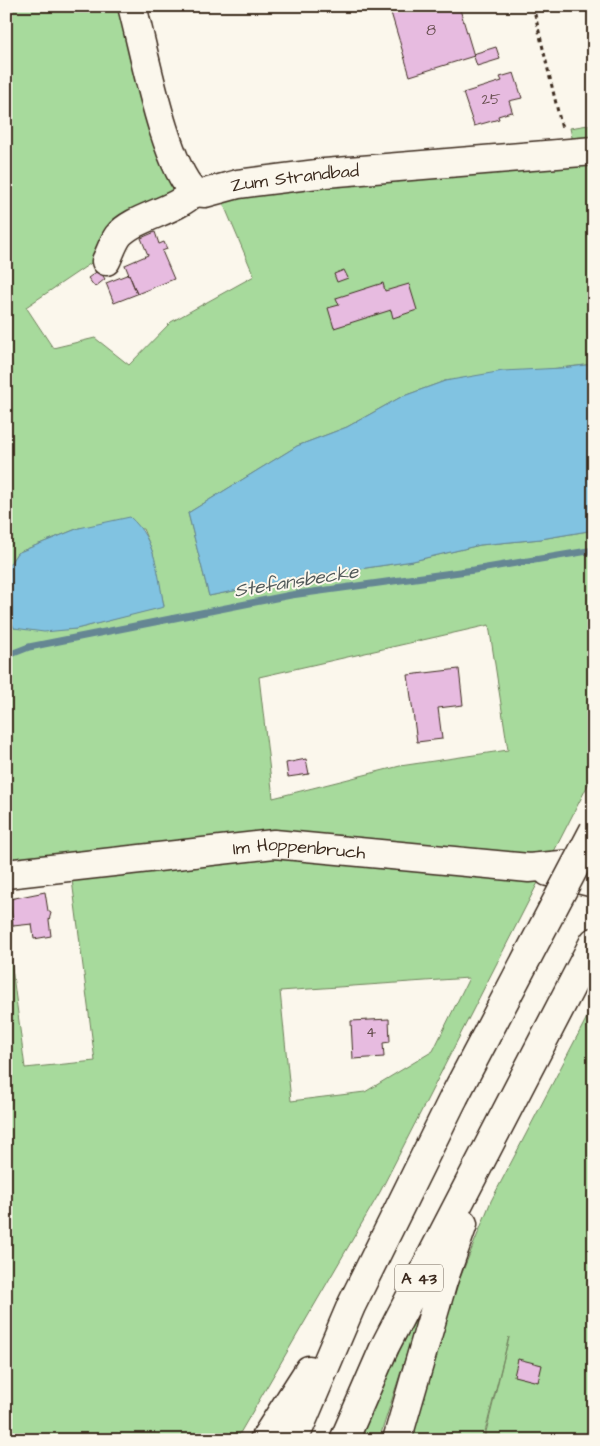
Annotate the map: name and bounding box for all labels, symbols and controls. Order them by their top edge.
house number: 8 [426,20,436,41]
house number: 25 [481,89,501,110]
street label: Zum Strandbad [228,158,360,198]
water label: Stefansbecke [232,558,362,605]
street label: Im Hoppenbruch [232,832,367,866]
house number: 4 [366,1022,376,1043]
road number: A 43 [395,1264,443,1292]

